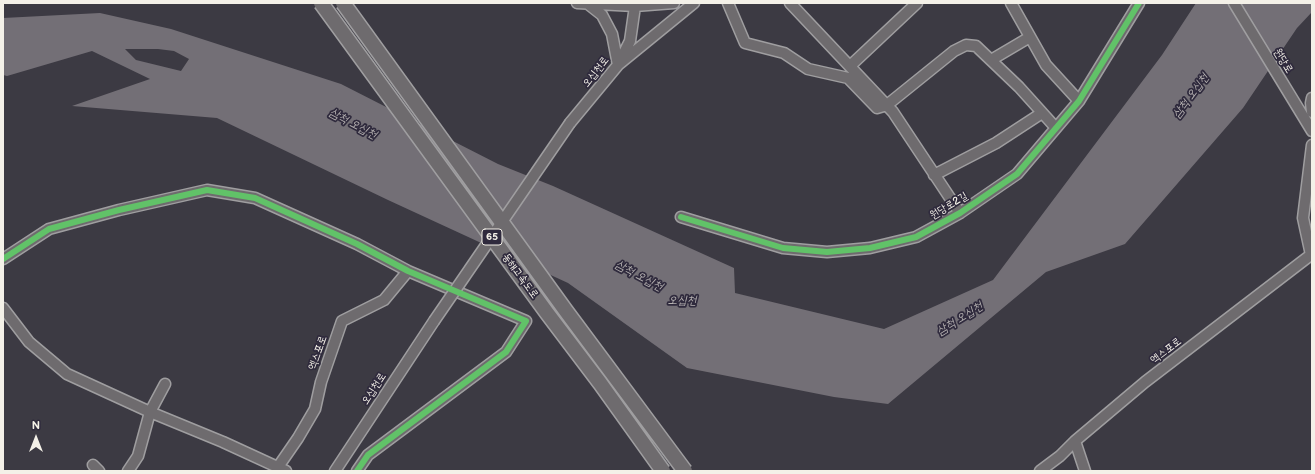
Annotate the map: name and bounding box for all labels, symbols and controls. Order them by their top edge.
street label: 원당로 [1271,46,1295,76]
street label: 오십천로 [580,54,612,90]
water label: 삼척 오십천 [1170,71,1212,121]
water label: 삼척 오십천 [327,106,379,142]
street label: 원당로2길 [928,190,970,222]
road number: 65 [482,229,502,245]
street label: 동해고속도로 [499,251,541,301]
water label: 삼척 오십천 [613,258,665,294]
water label: 오십천 [668,294,696,308]
water label: 삼척 오십천 [934,299,986,339]
street label: 엑스포로 [306,334,330,372]
street label: 엑스포로 [1148,335,1184,367]
street label: 오십천로 [359,371,389,407]
north arrow [16,418,56,458]
text: N [32,419,40,432]

